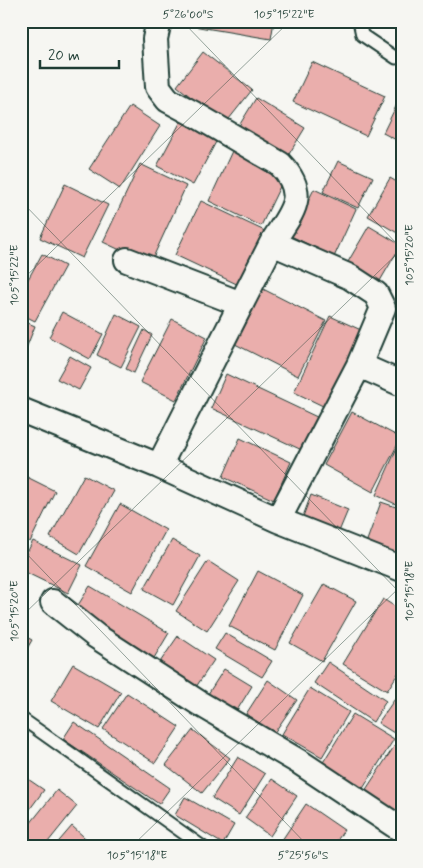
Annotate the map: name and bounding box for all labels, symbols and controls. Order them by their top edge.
text: 5°26'00"S [163,7,214,23]
text: 105°15'22"E [254,7,314,23]
scale bar [40,38,119,70]
text: 20 m [48,46,80,66]
text: 105°15'20"E [402,224,418,286]
text: 105°15'22"E [7,245,23,305]
text: 105°15'18"E [402,561,418,621]
text: 105°15'20"E [7,580,23,642]
text: 105°15'18"E [107,848,167,864]
text: 5°25'56"S [278,848,329,864]

